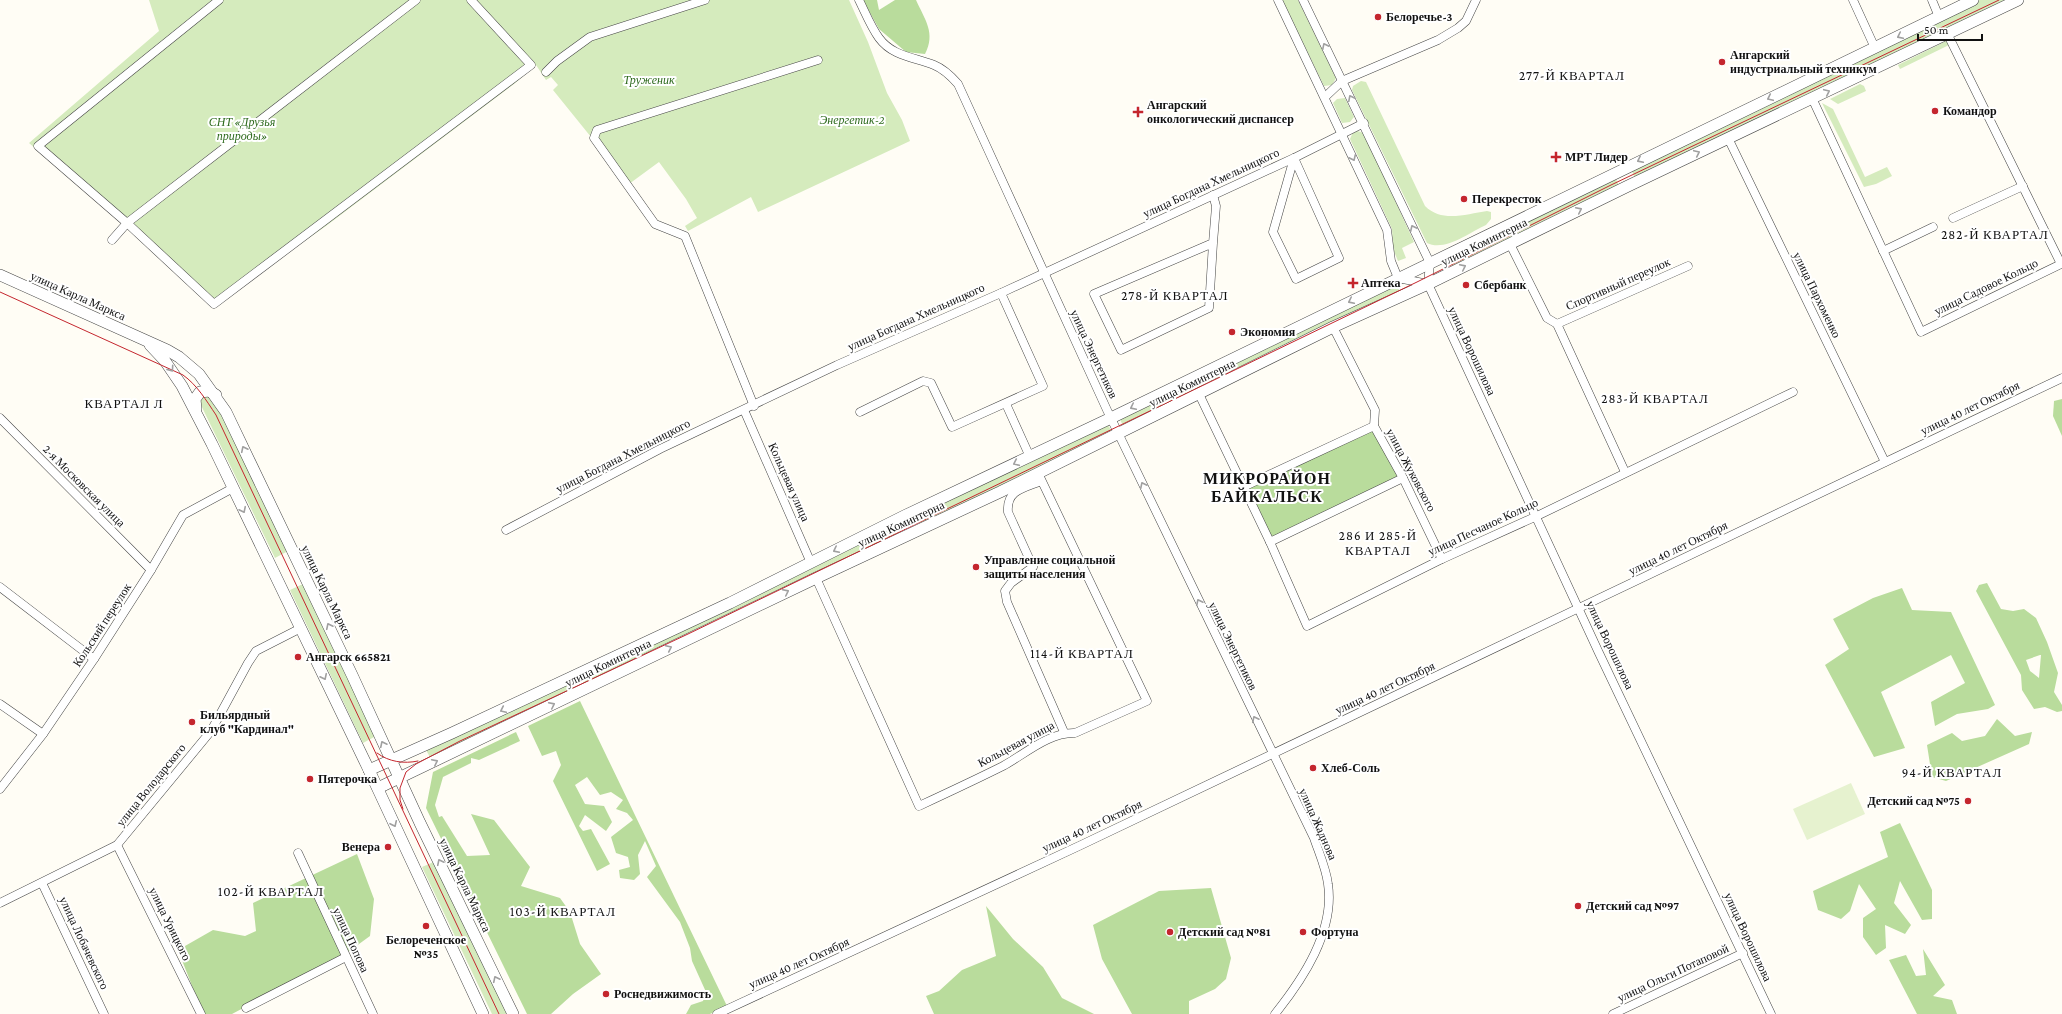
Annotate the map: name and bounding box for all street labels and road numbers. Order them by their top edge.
street label: улица Богдана Хмельницкого [1141,145,1281,221]
street label: улица Коминтерна [1439,215,1530,269]
street label: улица Пархоменко [1790,250,1844,340]
street label: Спортивный переулок [1564,255,1673,313]
street label: улица Садовое Кольцо [1932,256,2040,318]
street label: улица Карла Маркса [28,269,128,324]
street label: улица Богдана Хмельницкого [845,280,987,354]
street label: улица Ворошилова [1445,304,1499,398]
street label: улица Энергетиков [1067,307,1121,401]
street label: улица Коминтерна [1147,356,1238,410]
street label: улица 40 лет Октября [1918,378,2022,438]
street label: улица Богдана Хмельницкого [554,416,692,496]
street label: улица Жуковского [1383,426,1439,514]
street label: Кольцевая улица [765,440,813,524]
street label: 2-я Московская улица [40,442,128,530]
street label: улица Песчаное Кольцо [1426,495,1540,559]
street label: улица Коминтерна [856,498,947,550]
street label: улица 40 лет Октября [1626,518,1730,578]
street label: улица Карла Маркса [298,543,356,642]
street label: Кольский переулок [70,580,134,670]
street label: улица Ворошилова [1583,598,1637,692]
street label: улица Энергетиков [1206,600,1261,693]
street label: улица Коминтерна [563,636,654,690]
street label: улица 40 лет Октября [1333,659,1438,717]
street label: Кольцевая улица [975,718,1057,770]
street label: улица Володарского [113,741,189,829]
street label: улица Жаднова [1296,786,1340,863]
street label: улица 40 лет Октября [1040,797,1145,855]
street label: улица Карла Маркса [436,836,494,935]
street label: улица Урицкого [146,885,194,963]
street label: улица Ворошилова [1721,890,1775,984]
street label: улица Лобачевского [56,894,112,992]
street label: улица Попова [330,905,372,975]
street label: улица 40 лет Октября [747,934,852,991]
street label: улица Ольги Потаповой [1615,941,1731,1005]

